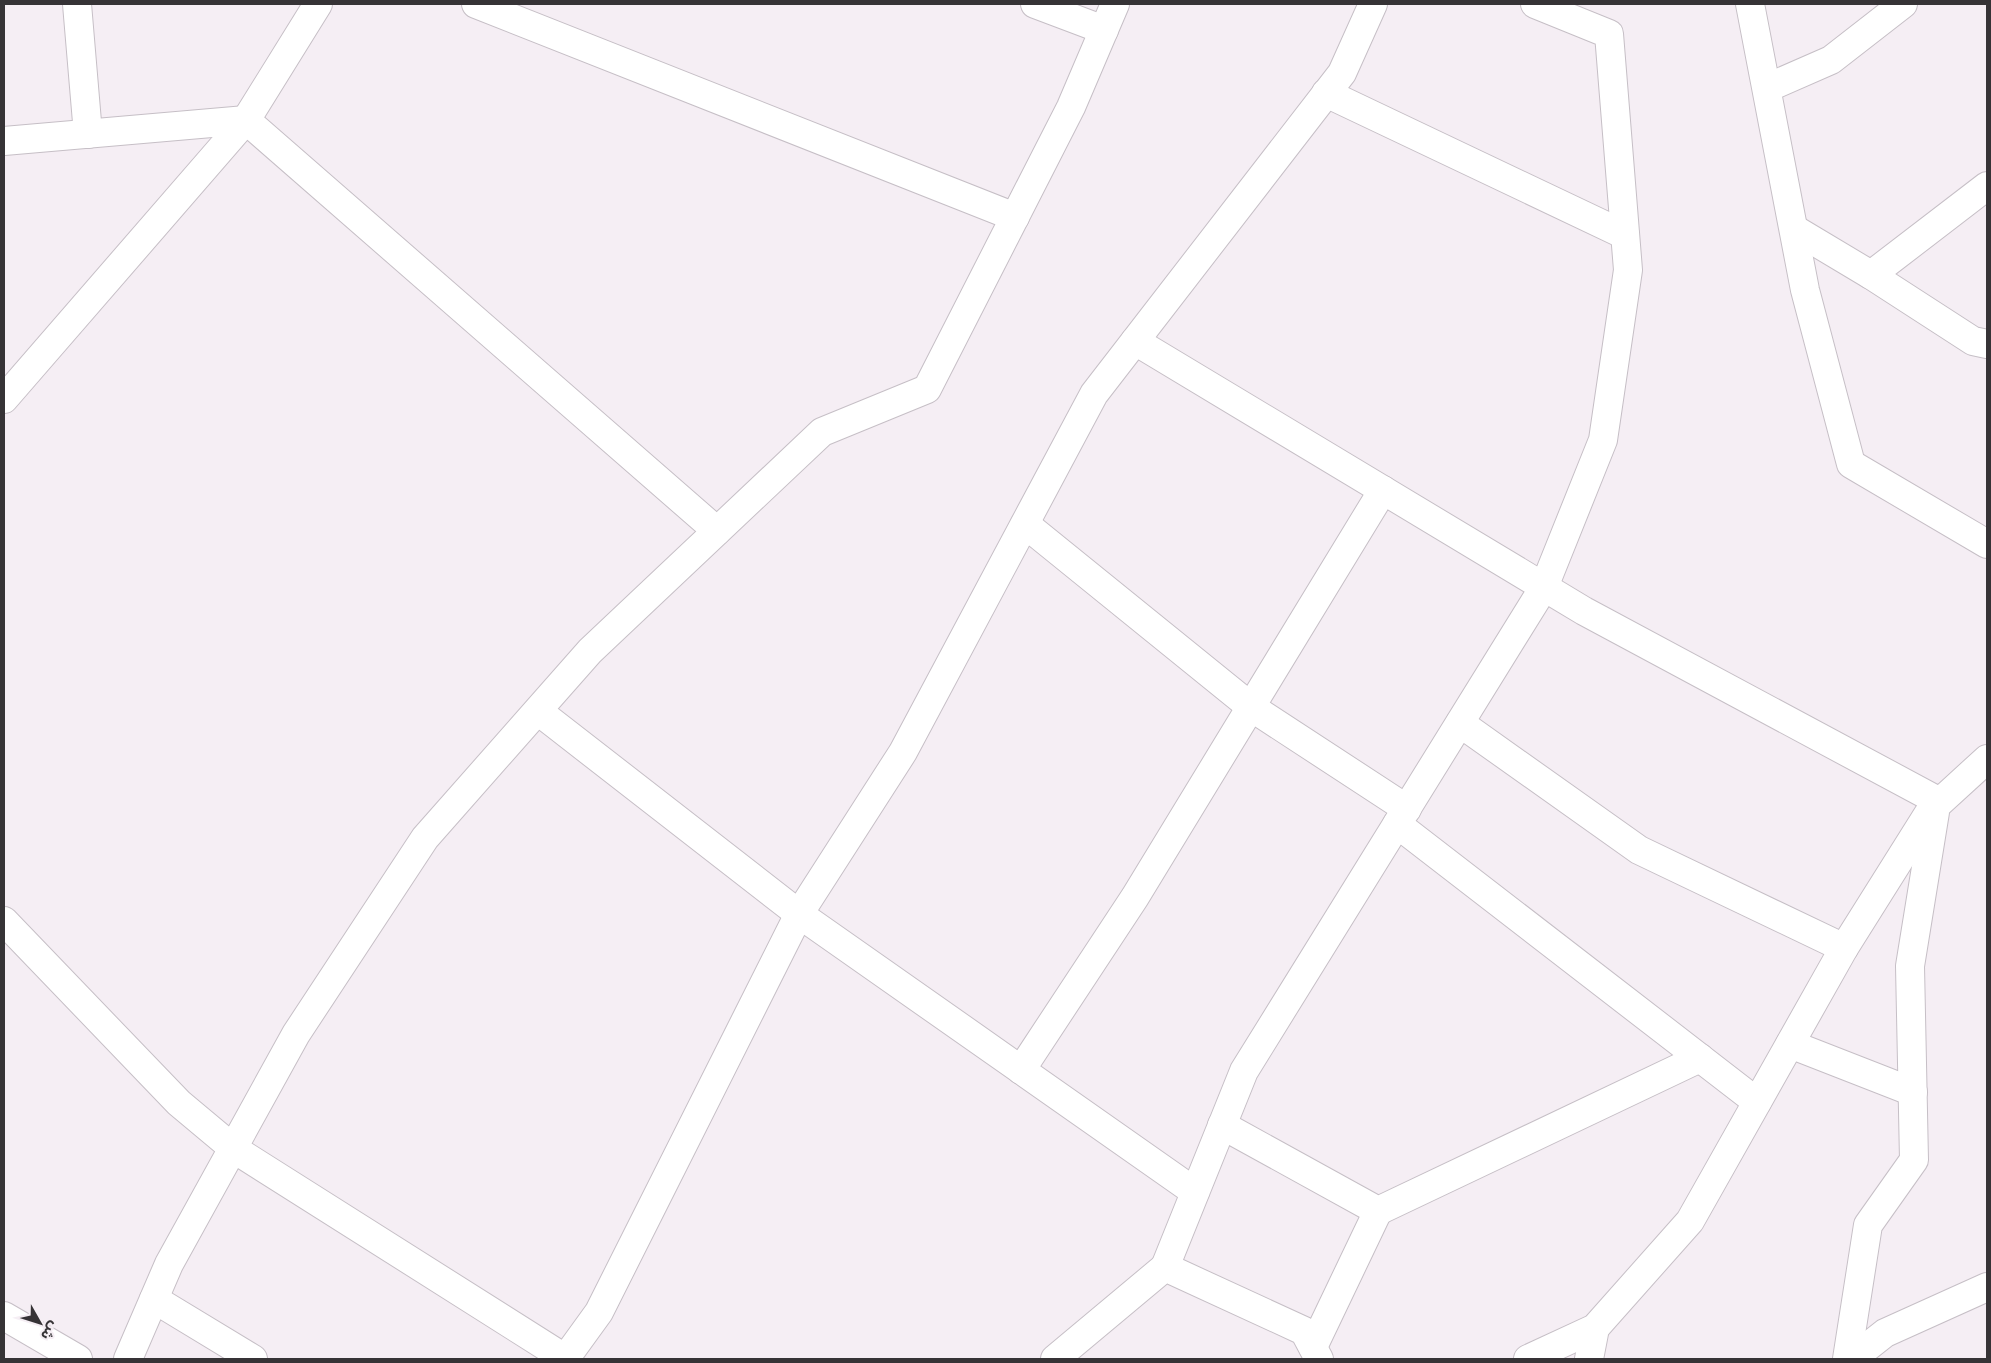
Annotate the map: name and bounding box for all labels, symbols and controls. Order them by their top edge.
north arrow [15,1298,65,1348]
text: ش [37,1318,63,1344]

